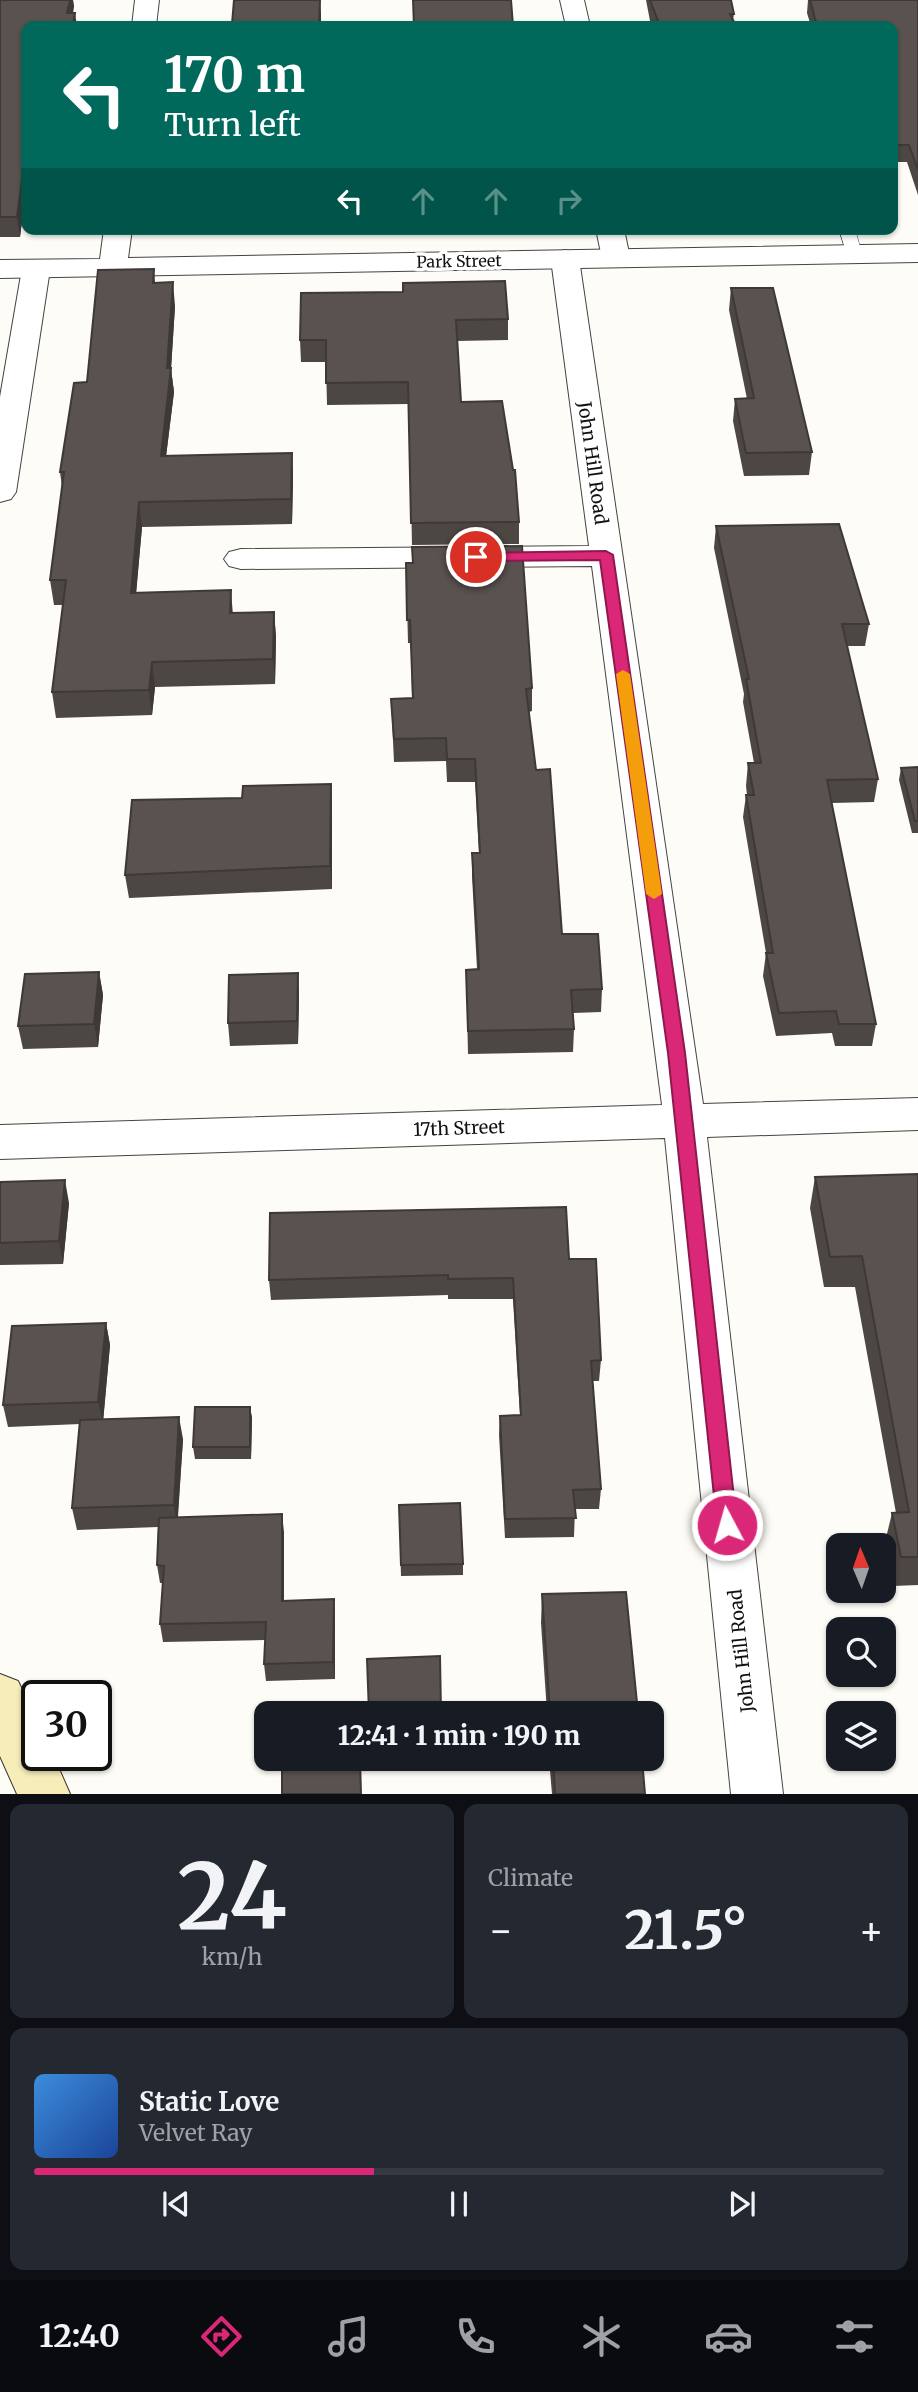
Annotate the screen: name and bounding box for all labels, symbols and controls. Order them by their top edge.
text: 170 m [164,44,305,105]
icon: left [49,49,140,140]
text: Turn left [164,105,301,145]
icon: left [331,182,369,220]
icon: ahead [404,182,442,220]
icon: ahead [477,182,515,220]
icon: right [550,182,588,220]
street label: Park Street [416,250,502,272]
street label: John Hill Road [573,399,613,526]
pin [446,527,506,587]
icon: arrive [457,538,495,576]
street label: 17th Street [413,1115,505,1141]
position arrow [690,1488,764,1562]
north arrow [826,1533,896,1603]
map controls [826,1533,896,1771]
street label: John Hill Road [723,1588,759,1715]
button: search [826,1617,896,1687]
speed limit sign: 30 [21,1680,112,1771]
button: layers [826,1701,896,1771]
text: 12:41 · 1 min · 190 m [338,1719,580,1752]
text: 24 [177,1839,287,1954]
text: Climate [488,1863,573,1892]
text: 21.5° [625,1898,747,1963]
text: − [488,1907,513,1954]
text: + [859,1907,884,1954]
text: km/h [202,1942,262,1971]
text: Static Love [139,2085,279,2118]
text: Velvet Ray [139,2118,252,2147]
icon: previous [157,2185,195,2223]
icon: pause [440,2185,478,2223]
icon: next [723,2185,761,2223]
icon: directions [197,2312,246,2361]
icon: music [324,2312,373,2361]
icon: phone [451,2312,500,2361]
icon: climate [577,2312,626,2361]
icon: car [704,2312,753,2361]
icon: filters [830,2312,879,2361]
text: 12:40 [39,2316,120,2356]

